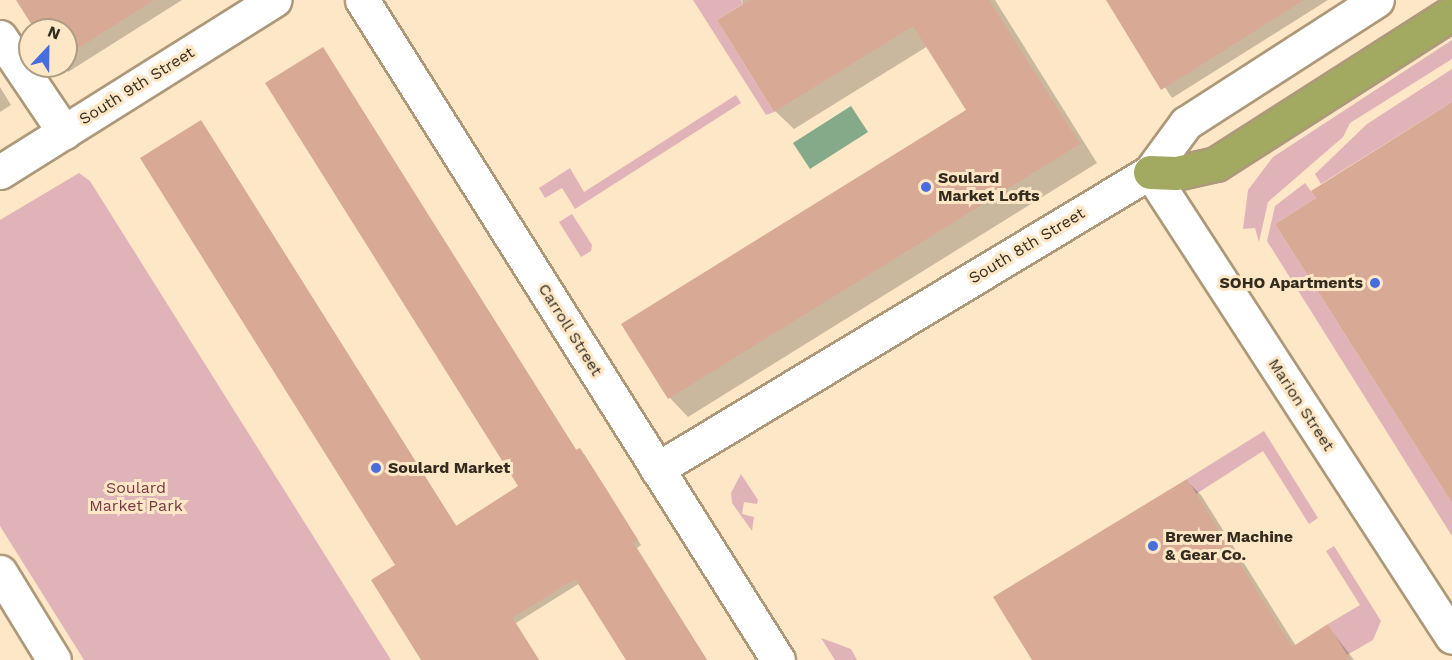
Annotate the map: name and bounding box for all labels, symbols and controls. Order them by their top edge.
north arrow [18,18,78,78]
text: N [45,22,63,44]
street label: South 9th Street [76,43,198,129]
place label: Soulard Market Lofts [938,168,1040,206]
marker: Soulard Market Lofts [919,180,933,194]
street label: South 8th Street [966,204,1088,288]
place label: SOHO Apartments [1219,273,1363,293]
marker: SOHO Apartments [1368,276,1382,290]
street label: Carroll Street [534,280,606,380]
street label: Marion Street [1264,355,1338,455]
place label: Soulard Market [388,458,510,478]
marker: Soulard Market [369,461,383,475]
park label: Soulard Market Park [89,478,183,516]
place label: Brewer Machine & Gear Co. [1165,527,1293,565]
marker: Brewer Machine & Gear Co. [1146,539,1160,553]

